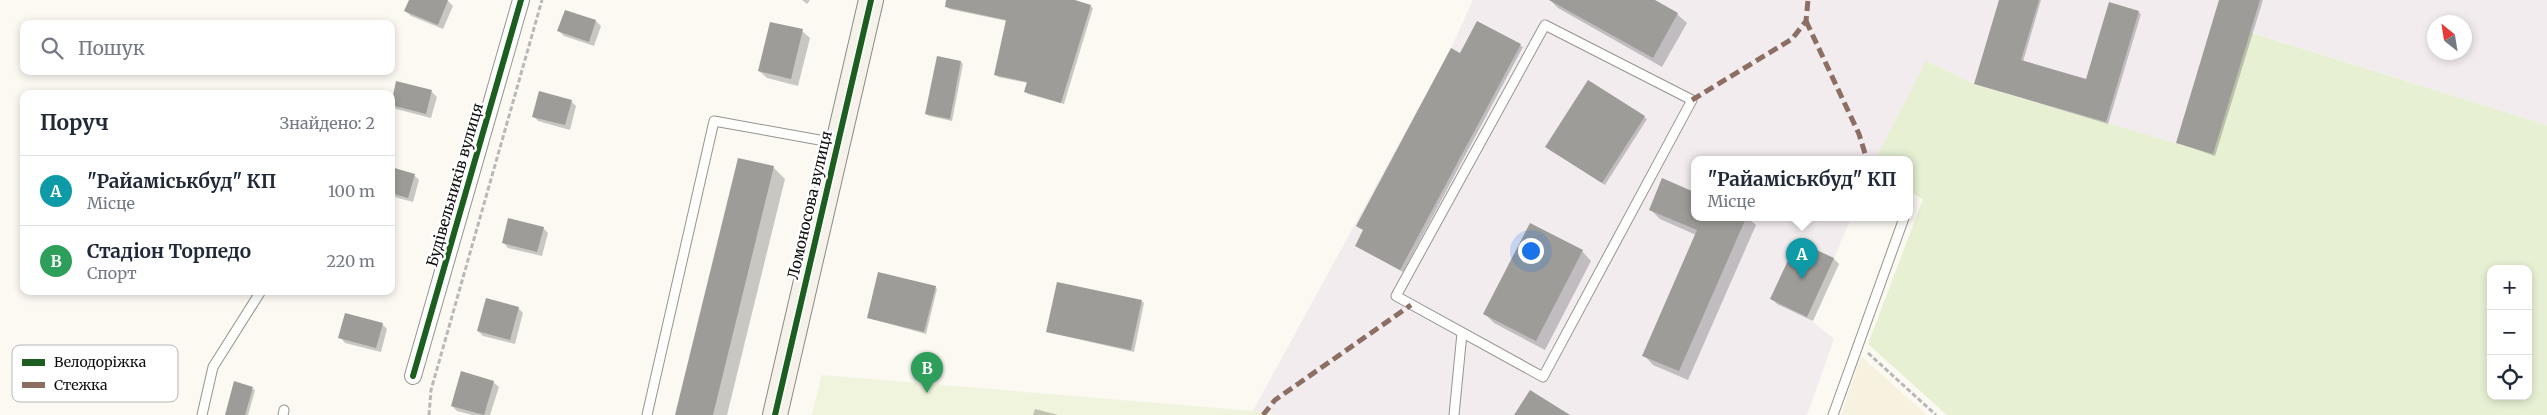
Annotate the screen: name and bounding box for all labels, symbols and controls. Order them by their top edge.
north arrow [2427,15,2472,60]
search box [20,20,395,75]
icon: search [38,34,66,62]
text: Пошук [78,36,145,60]
street label: Будівельників вулиця [422,101,487,269]
text: Поруч [40,109,109,136]
text: Знайдено: 2 [280,113,375,133]
street label: Ломоносова вулиця [783,129,836,281]
popup [1691,156,1913,221]
text: "Райаміськбуд" КП [1707,167,1897,191]
text: "Райаміськбуд" КП [87,169,276,193]
text: A [50,181,62,201]
text: 100 m [328,181,375,201]
text: Місце [1707,191,1755,211]
text: Місце [87,193,135,213]
your location [1518,238,1544,264]
pin: A [1786,238,1818,279]
text: Стадіон Торпедо [87,239,251,263]
text: B [50,251,62,271]
text: 220 m [327,251,375,271]
text: Спорт [87,263,137,283]
map controls [2487,265,2532,400]
button: + [2487,265,2532,310]
button: − [2487,310,2532,355]
legend [12,345,178,402]
pin: B [911,352,943,393]
text: Велодоріжка [54,353,147,371]
button: locate [2487,355,2532,400]
text: Стежка [54,376,108,394]

